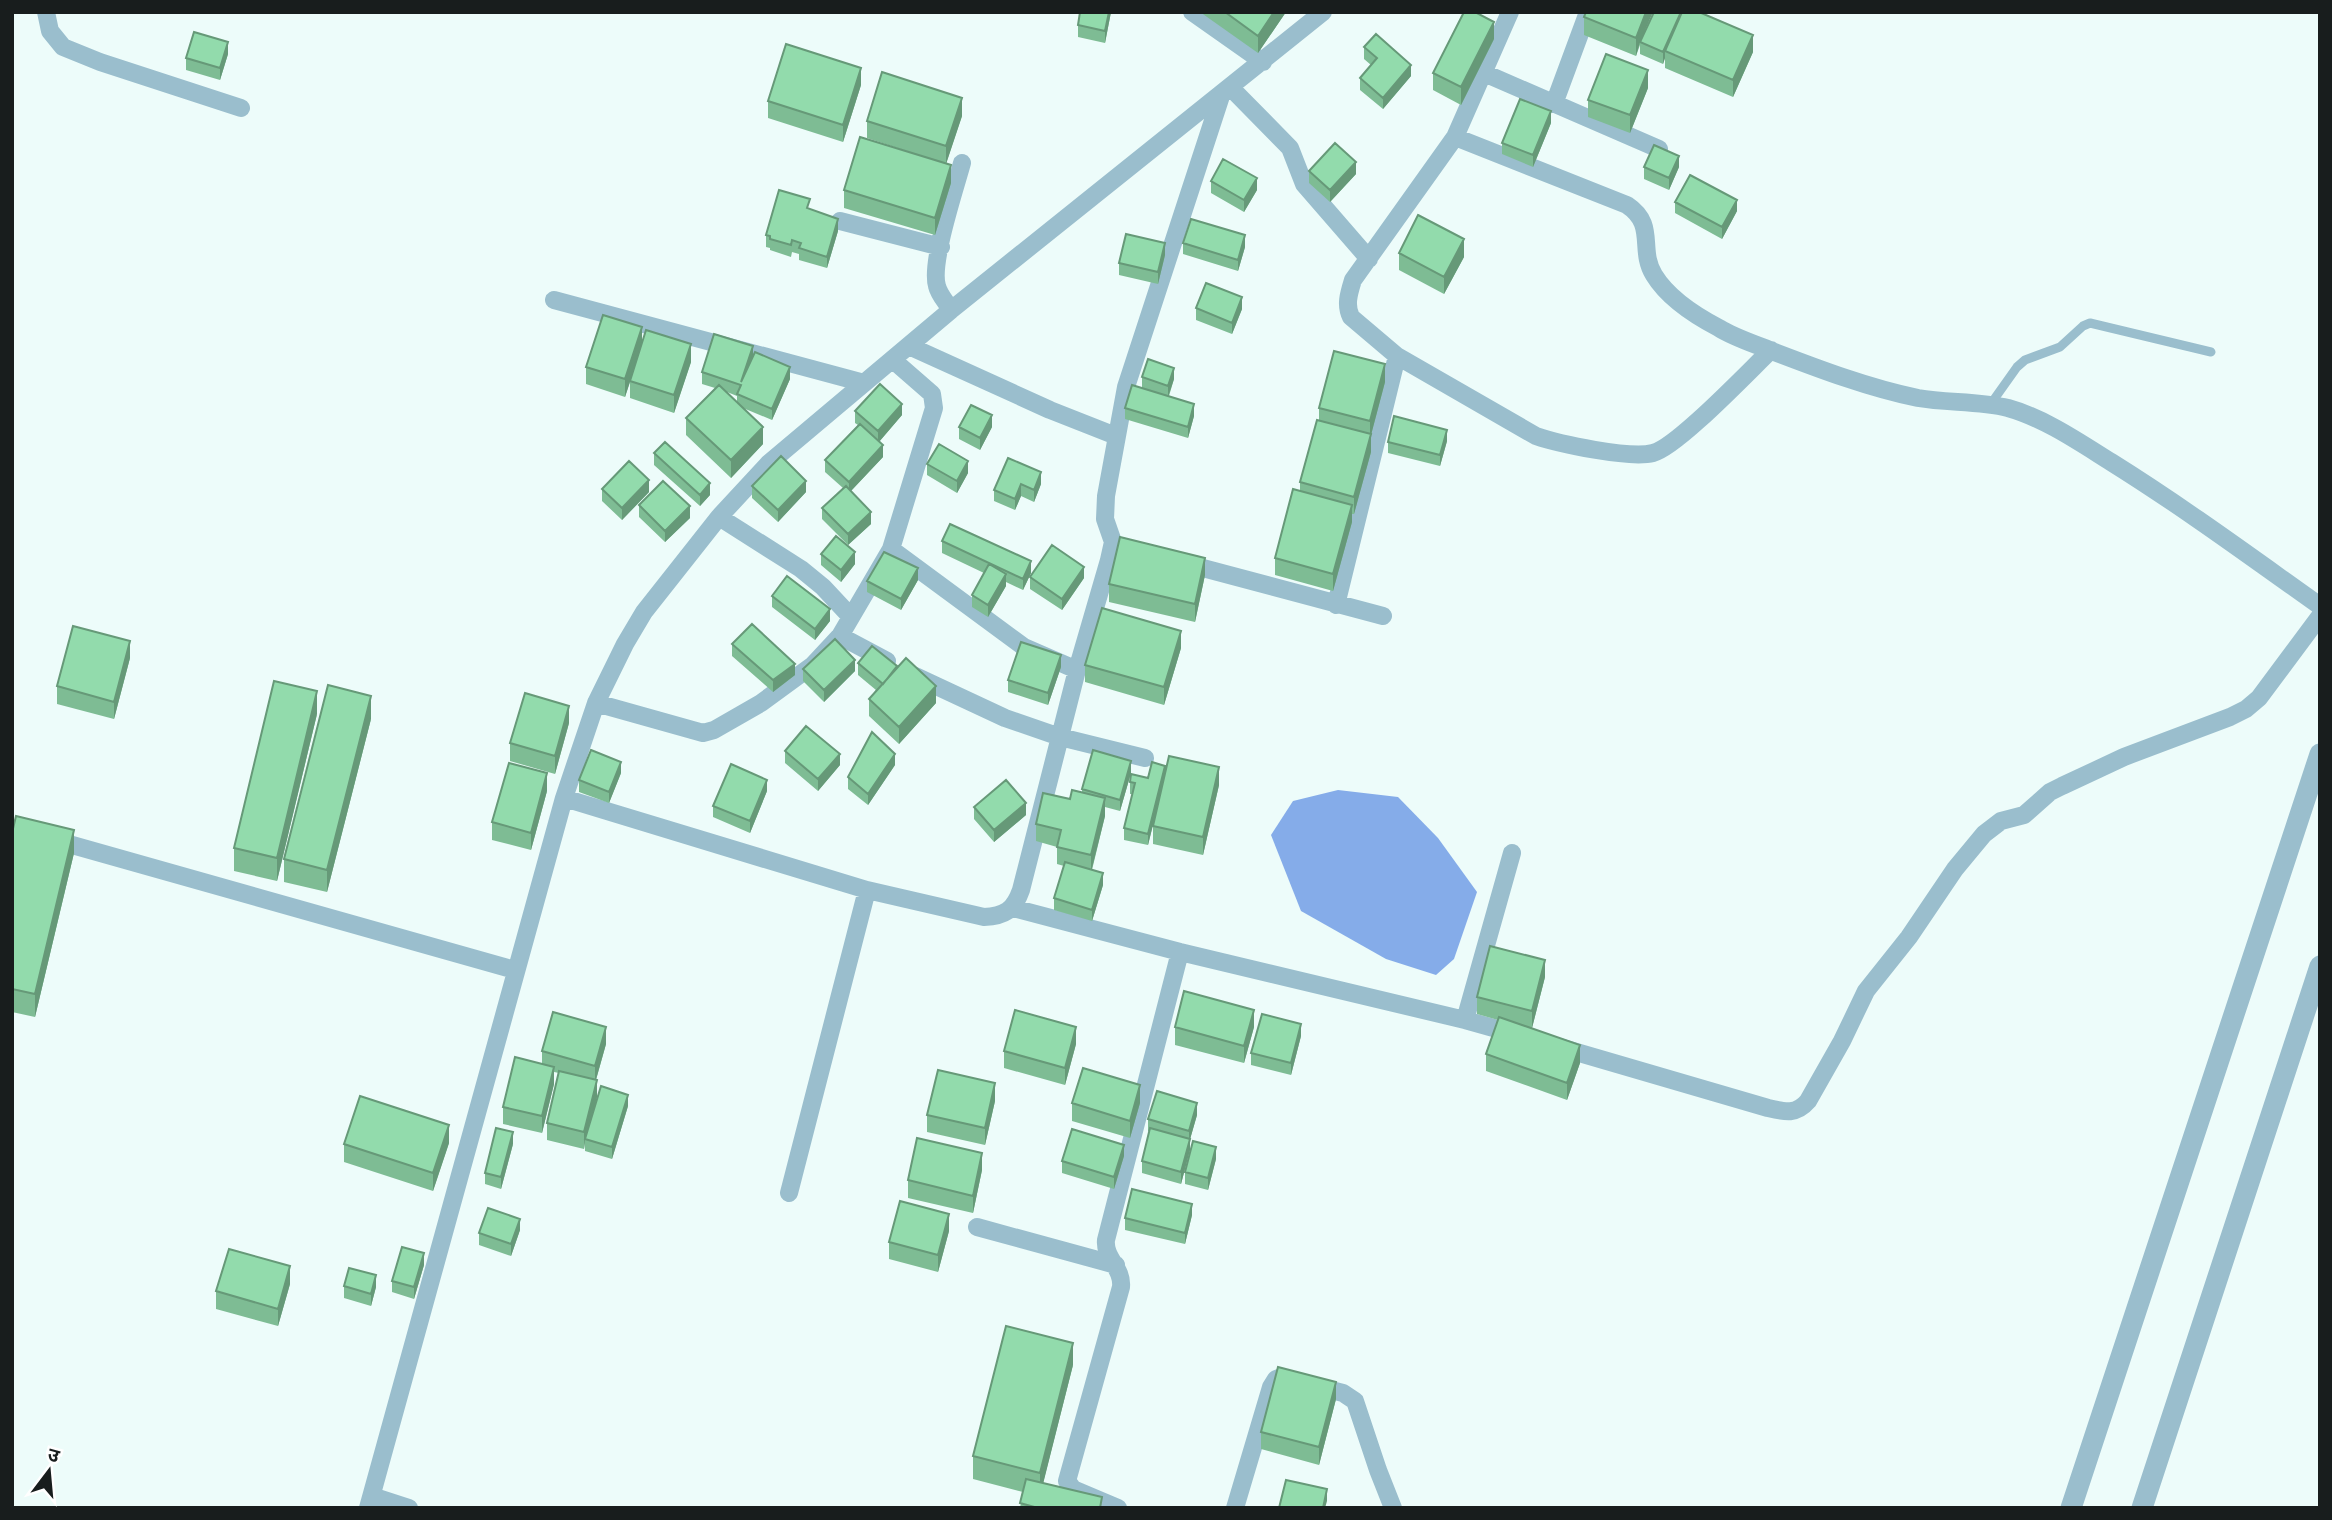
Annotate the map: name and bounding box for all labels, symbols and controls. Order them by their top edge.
north arrow [14,1436,84,1506]
text: उ [45,1443,63,1468]

